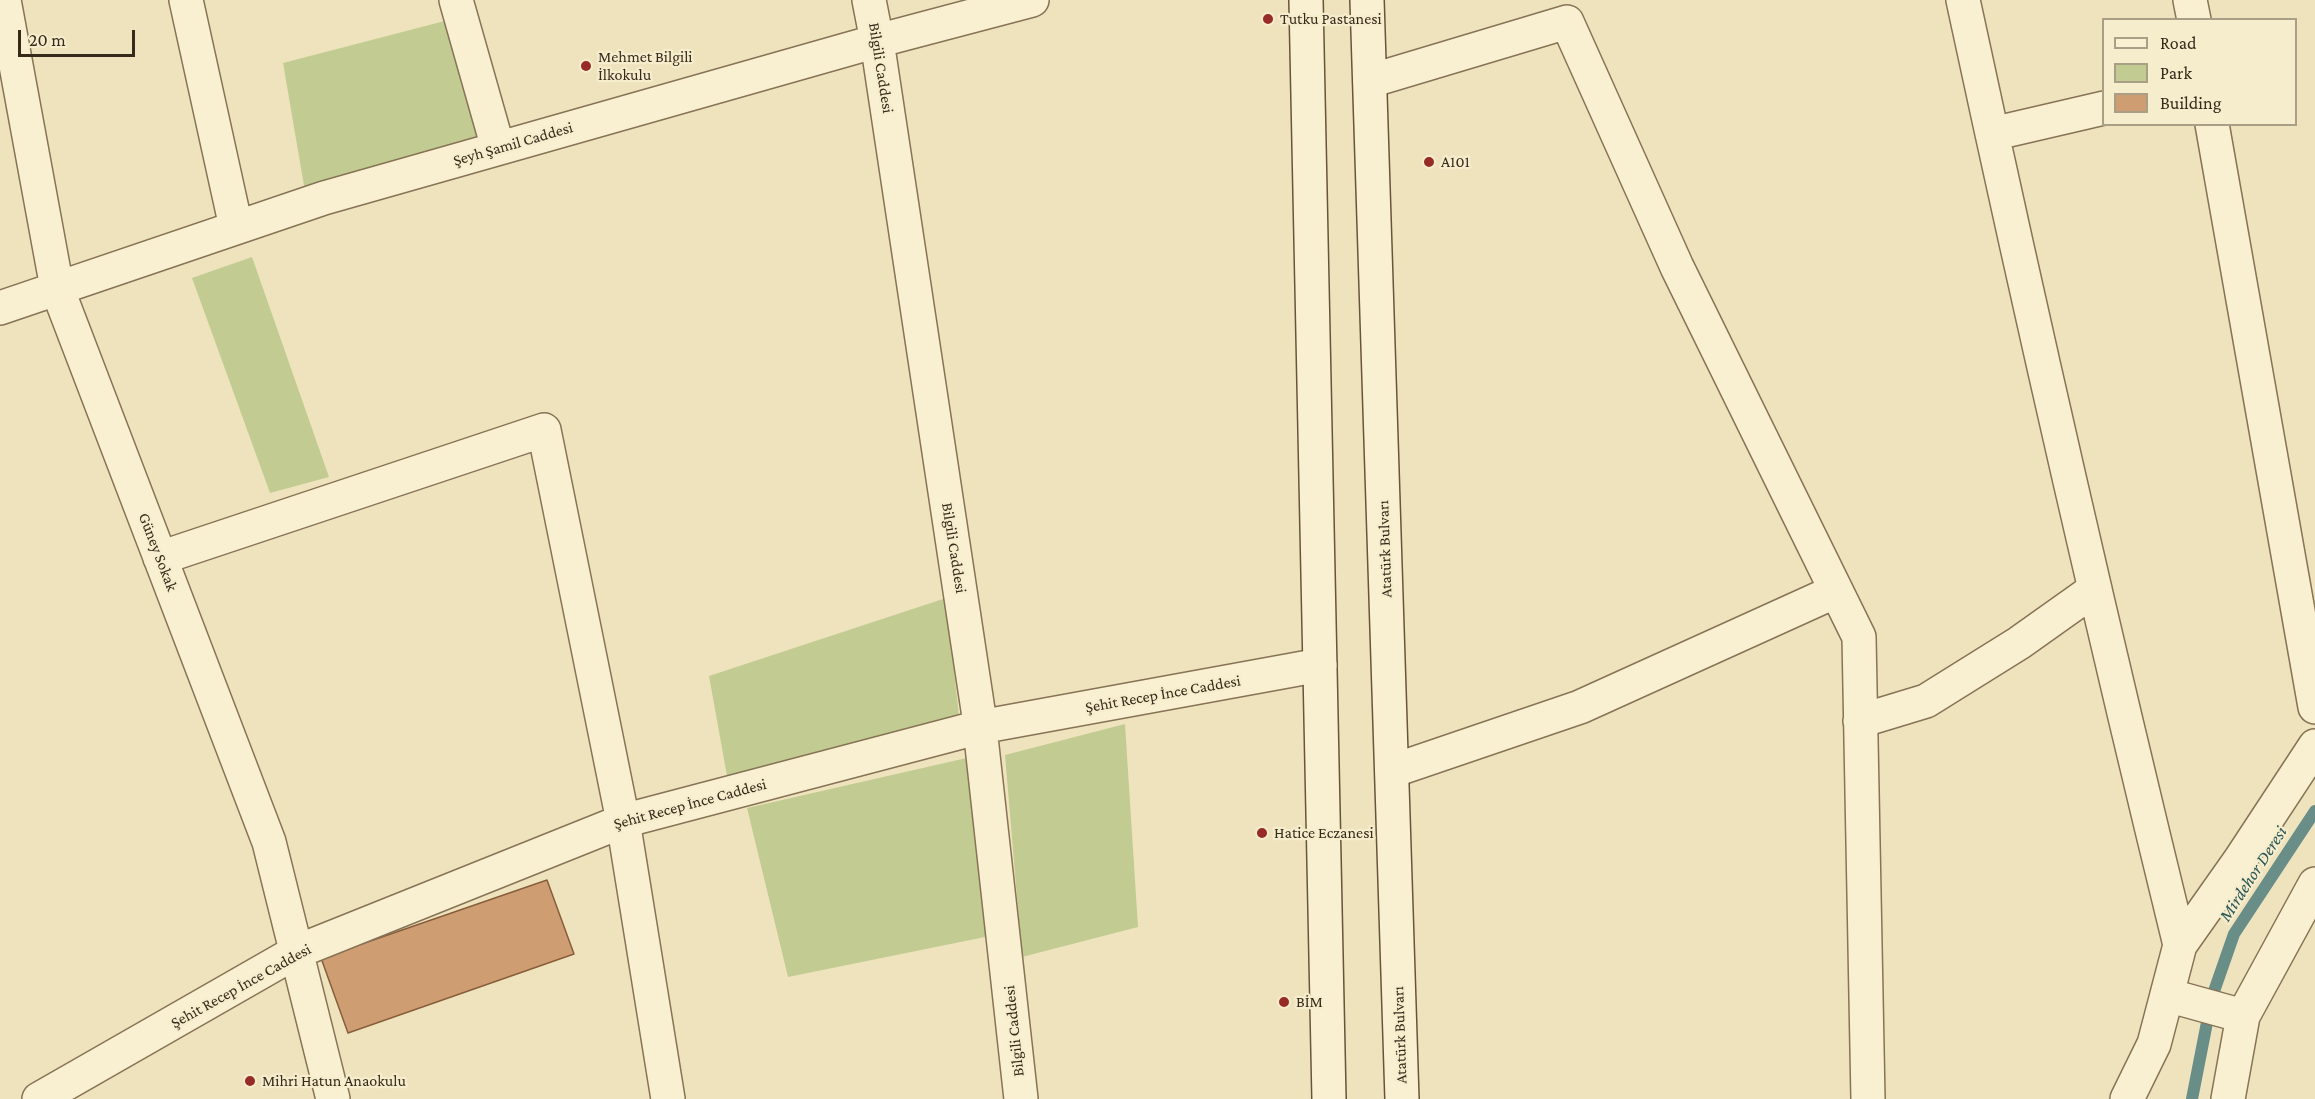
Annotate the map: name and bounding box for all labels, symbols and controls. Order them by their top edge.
place label: Tutku Pastanesi [1280,9,1382,29]
marker: Tutku Pastanesi [1261,12,1275,26]
scale bar [21,18,138,56]
legend [2102,18,2297,126]
street label: Bilgili Caddesi [864,21,898,115]
text: 20 m [29,30,66,50]
text: Road [2160,33,2197,53]
place label: Mehmet Bilgili İlkokulu [598,47,693,85]
marker: Mehmet Bilgili İlkokulu [579,59,593,73]
text: Park [2160,63,2192,83]
text: Building [2160,93,2221,113]
street label: Şeyh Şamil Caddesi [451,118,575,170]
place label: A101 [1441,152,1470,172]
marker: A101 [1422,155,1436,169]
street label: Atatürk Bulvarı [1374,500,1396,598]
street label: Bilgili Caddesi [937,501,971,595]
street label: Güney Sokak [134,510,182,594]
street label: Şehit Recep İnce Caddesi [1084,671,1242,717]
street label: Şehit Recep İnce Caddesi [611,774,769,834]
water label: Mirdehor Deresi [2214,822,2292,926]
place label: Hatice Eczanesi [1274,823,1374,843]
marker: Hatice Eczanesi [1255,826,1269,840]
street label: Şehit Recep İnce Caddesi [168,939,314,1033]
street label: Bilgili Caddesi [1000,984,1028,1078]
street label: Atatürk Bulvarı [1389,986,1411,1084]
place label: BİM [1296,992,1323,1012]
marker: BİM [1277,995,1291,1009]
place label: Mihri Hatun Anaokulu [262,1071,406,1091]
marker: Mihri Hatun Anaokulu [243,1074,257,1088]

